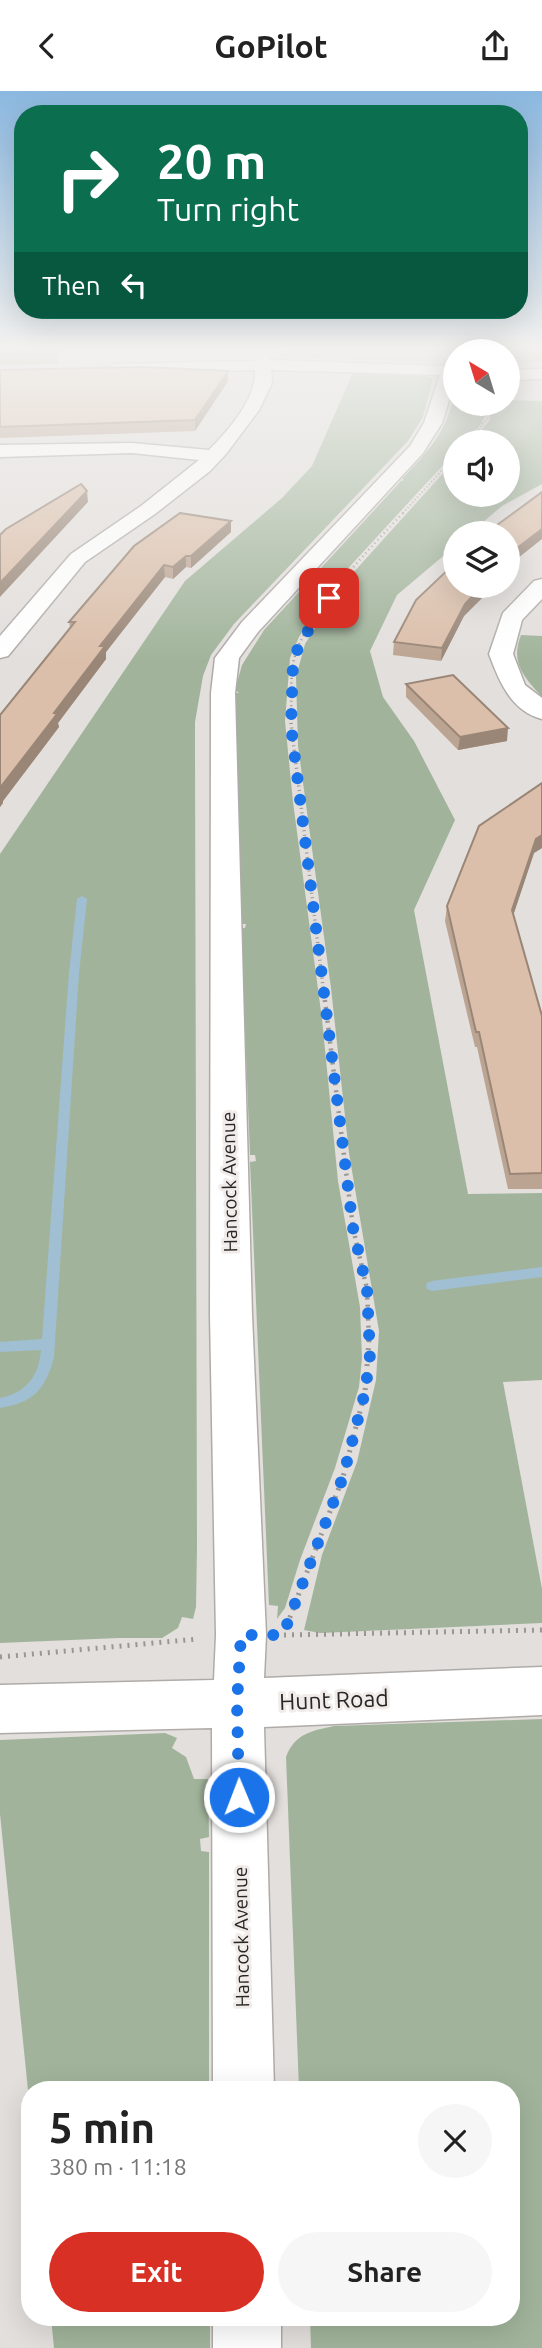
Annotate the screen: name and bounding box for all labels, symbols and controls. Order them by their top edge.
icon: back [28,27,66,65]
icon: share [476,27,514,65]
text: GoPilot [214,28,328,64]
icon: right [42,133,133,224]
text: 20 m [157,133,266,188]
text: Turn right [157,191,299,227]
icon: left [115,266,153,304]
text: Then [42,271,101,300]
north arrow [443,339,520,417]
map controls [443,339,520,598]
button: sound [443,430,520,507]
button: layers [443,521,520,598]
pin [299,568,359,628]
icon: arrive [310,579,348,617]
street label: Hancock Avenue [217,1112,241,1252]
street label: Hunt Road [279,1685,389,1714]
position arrow [202,1760,276,1834]
street label: Hancock Avenue [229,1867,253,2007]
text: 5 min [49,2104,155,2151]
button: close [418,2104,492,2178]
text: 380 m · 11:18 [49,2154,187,2179]
button: Exit [49,2232,264,2312]
button: Share [278,2232,492,2312]

